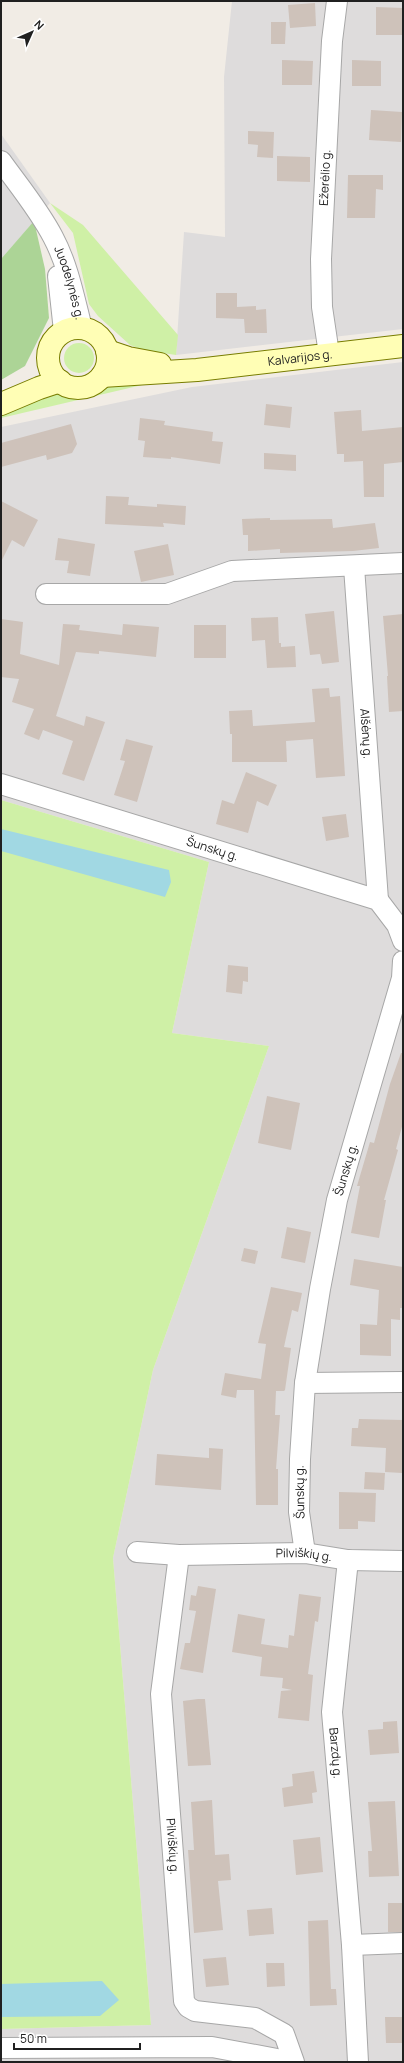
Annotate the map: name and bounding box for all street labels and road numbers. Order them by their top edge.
street label: Ežerėlio g. [315,149,335,206]
street label: Juodelynės g. [50,243,89,321]
street label: Kalvarijos g. [267,345,333,370]
street label: Alšėnų g. [356,708,377,759]
street label: Šunskų g. [184,833,241,865]
street label: Šunskų g. [330,1141,361,1198]
street label: Šunskų g. [291,1465,308,1519]
street label: Pilviškių g. [275,1544,333,1565]
street label: Barzdų g. [325,1727,347,1779]
street label: Pilviškių g. [162,1818,184,1875]

